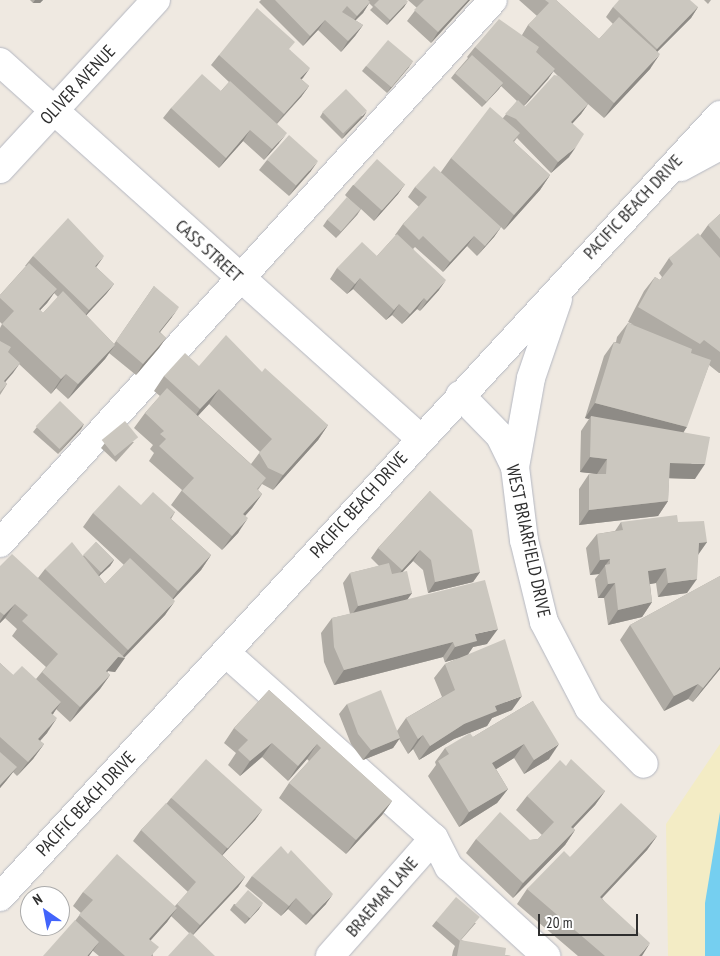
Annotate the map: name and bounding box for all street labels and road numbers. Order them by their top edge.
street label: OLIVER AVENUE [36,41,120,129]
street label: PACIFIC BEACH DRIVE [579,150,687,264]
street label: CASS STREET [171,215,247,287]
street label: PACIFIC BEACH DRIVE [306,447,412,563]
street label: WEST BRIARFIELD DRIVE [501,462,555,620]
street label: PACIFIC BEACH DRIVE [32,747,140,861]
street label: BRAEMAR LANE [341,853,423,941]

